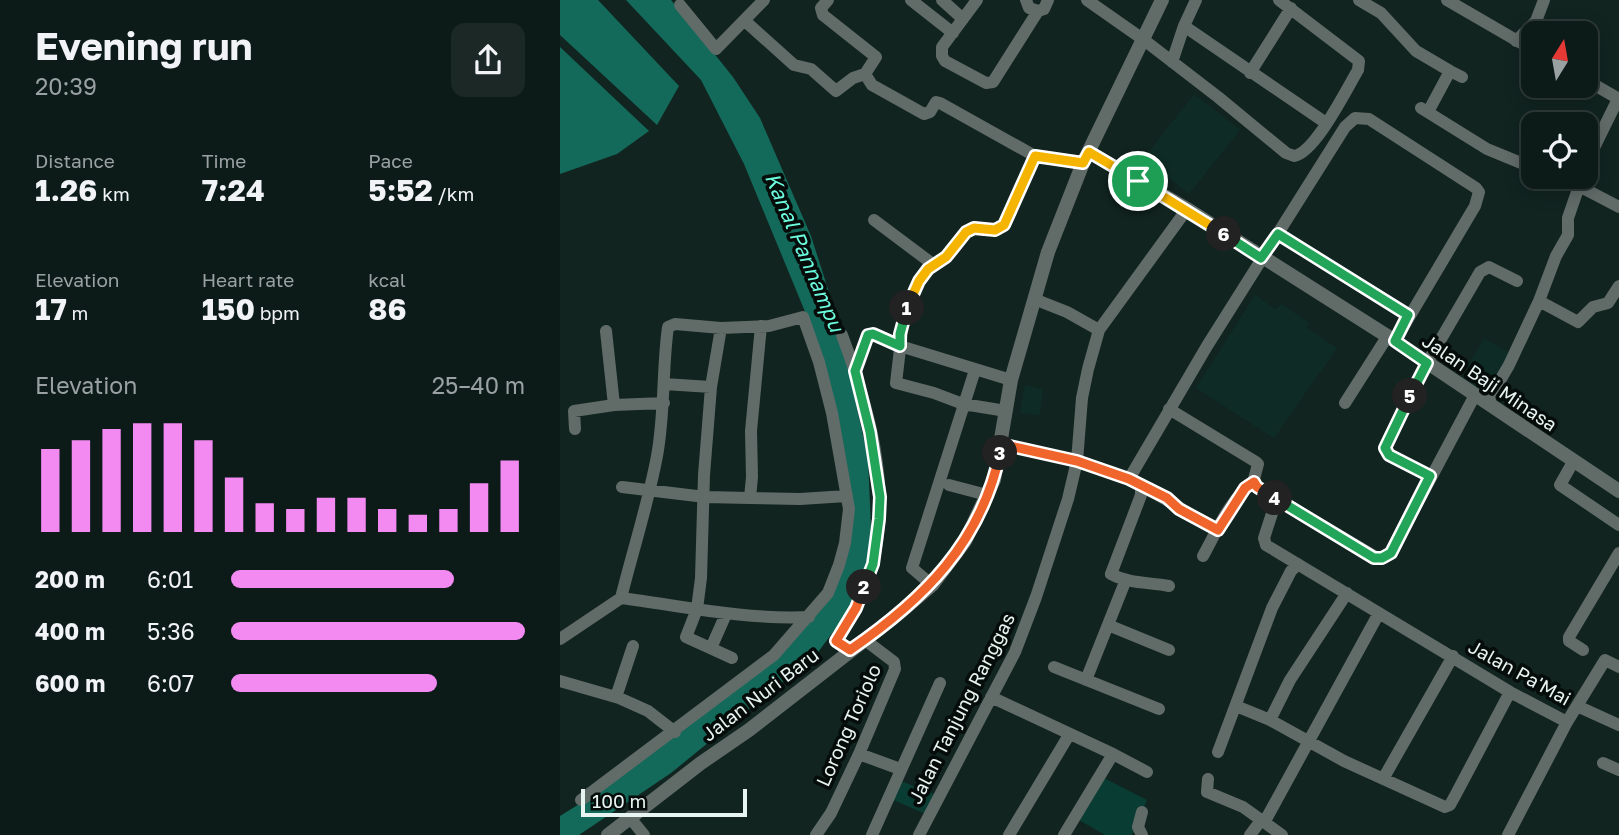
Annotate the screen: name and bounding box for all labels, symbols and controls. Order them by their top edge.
north arrow [1521,21,1598,98]
map controls [1521,21,1598,189]
text: Evening run [35,23,253,68]
button: share [451,23,525,97]
text: 20:39 [35,72,97,100]
button: locate [1521,112,1598,189]
text: Distance [35,149,115,172]
text: Time [202,149,246,172]
text: Pace [368,149,413,172]
pin [1108,151,1168,211]
icon: arrive [1119,162,1157,200]
water label: Kanal Pannampu [760,169,851,337]
text: 1.26 [35,172,97,208]
text: 7:24 [202,172,265,208]
text: 5:52 [368,172,433,208]
text: km [97,182,130,205]
text: /km [433,182,474,205]
pin: 6 [1206,216,1242,252]
text: 6 [1217,222,1230,245]
text: Elevation [35,268,120,291]
text: Heart rate [202,268,294,291]
text: kcal [368,268,406,291]
pin: 1 [890,290,924,326]
text: 17 [35,291,67,327]
text: 150 [202,291,255,327]
text: 86 [368,291,407,327]
text: 1 [902,296,911,319]
text: m [67,301,88,324]
text: bpm [255,301,300,324]
street label: Jalan Baji Minasa [1418,328,1562,436]
text: Elevation [35,371,137,399]
text: 25–40 m [432,371,525,399]
pin: 5 [1392,378,1428,414]
text: 5 [1404,384,1415,407]
pin: 3 [982,435,1018,470]
text: 3 [994,441,1005,464]
pin: 4 [1258,480,1292,516]
text: 4 [1269,486,1280,509]
text: 200 m [35,565,105,593]
text: 6:01 [147,565,193,593]
pin: 2 [846,570,882,604]
text: 2 [858,575,869,598]
street label: Jalan Tanjung Ranggas [903,609,1019,807]
text: 400 m [35,617,105,645]
text: 5:36 [147,617,195,645]
street label: Jalan Pa'Mai [1465,634,1575,710]
street label: Jalan Nuri Baru [697,643,823,745]
street label: Lorong Toriolo [811,660,885,790]
text: 600 m [35,669,105,697]
text: 6:07 [147,669,194,697]
scale bar [581,786,747,818]
text: 100 m [592,789,646,812]

